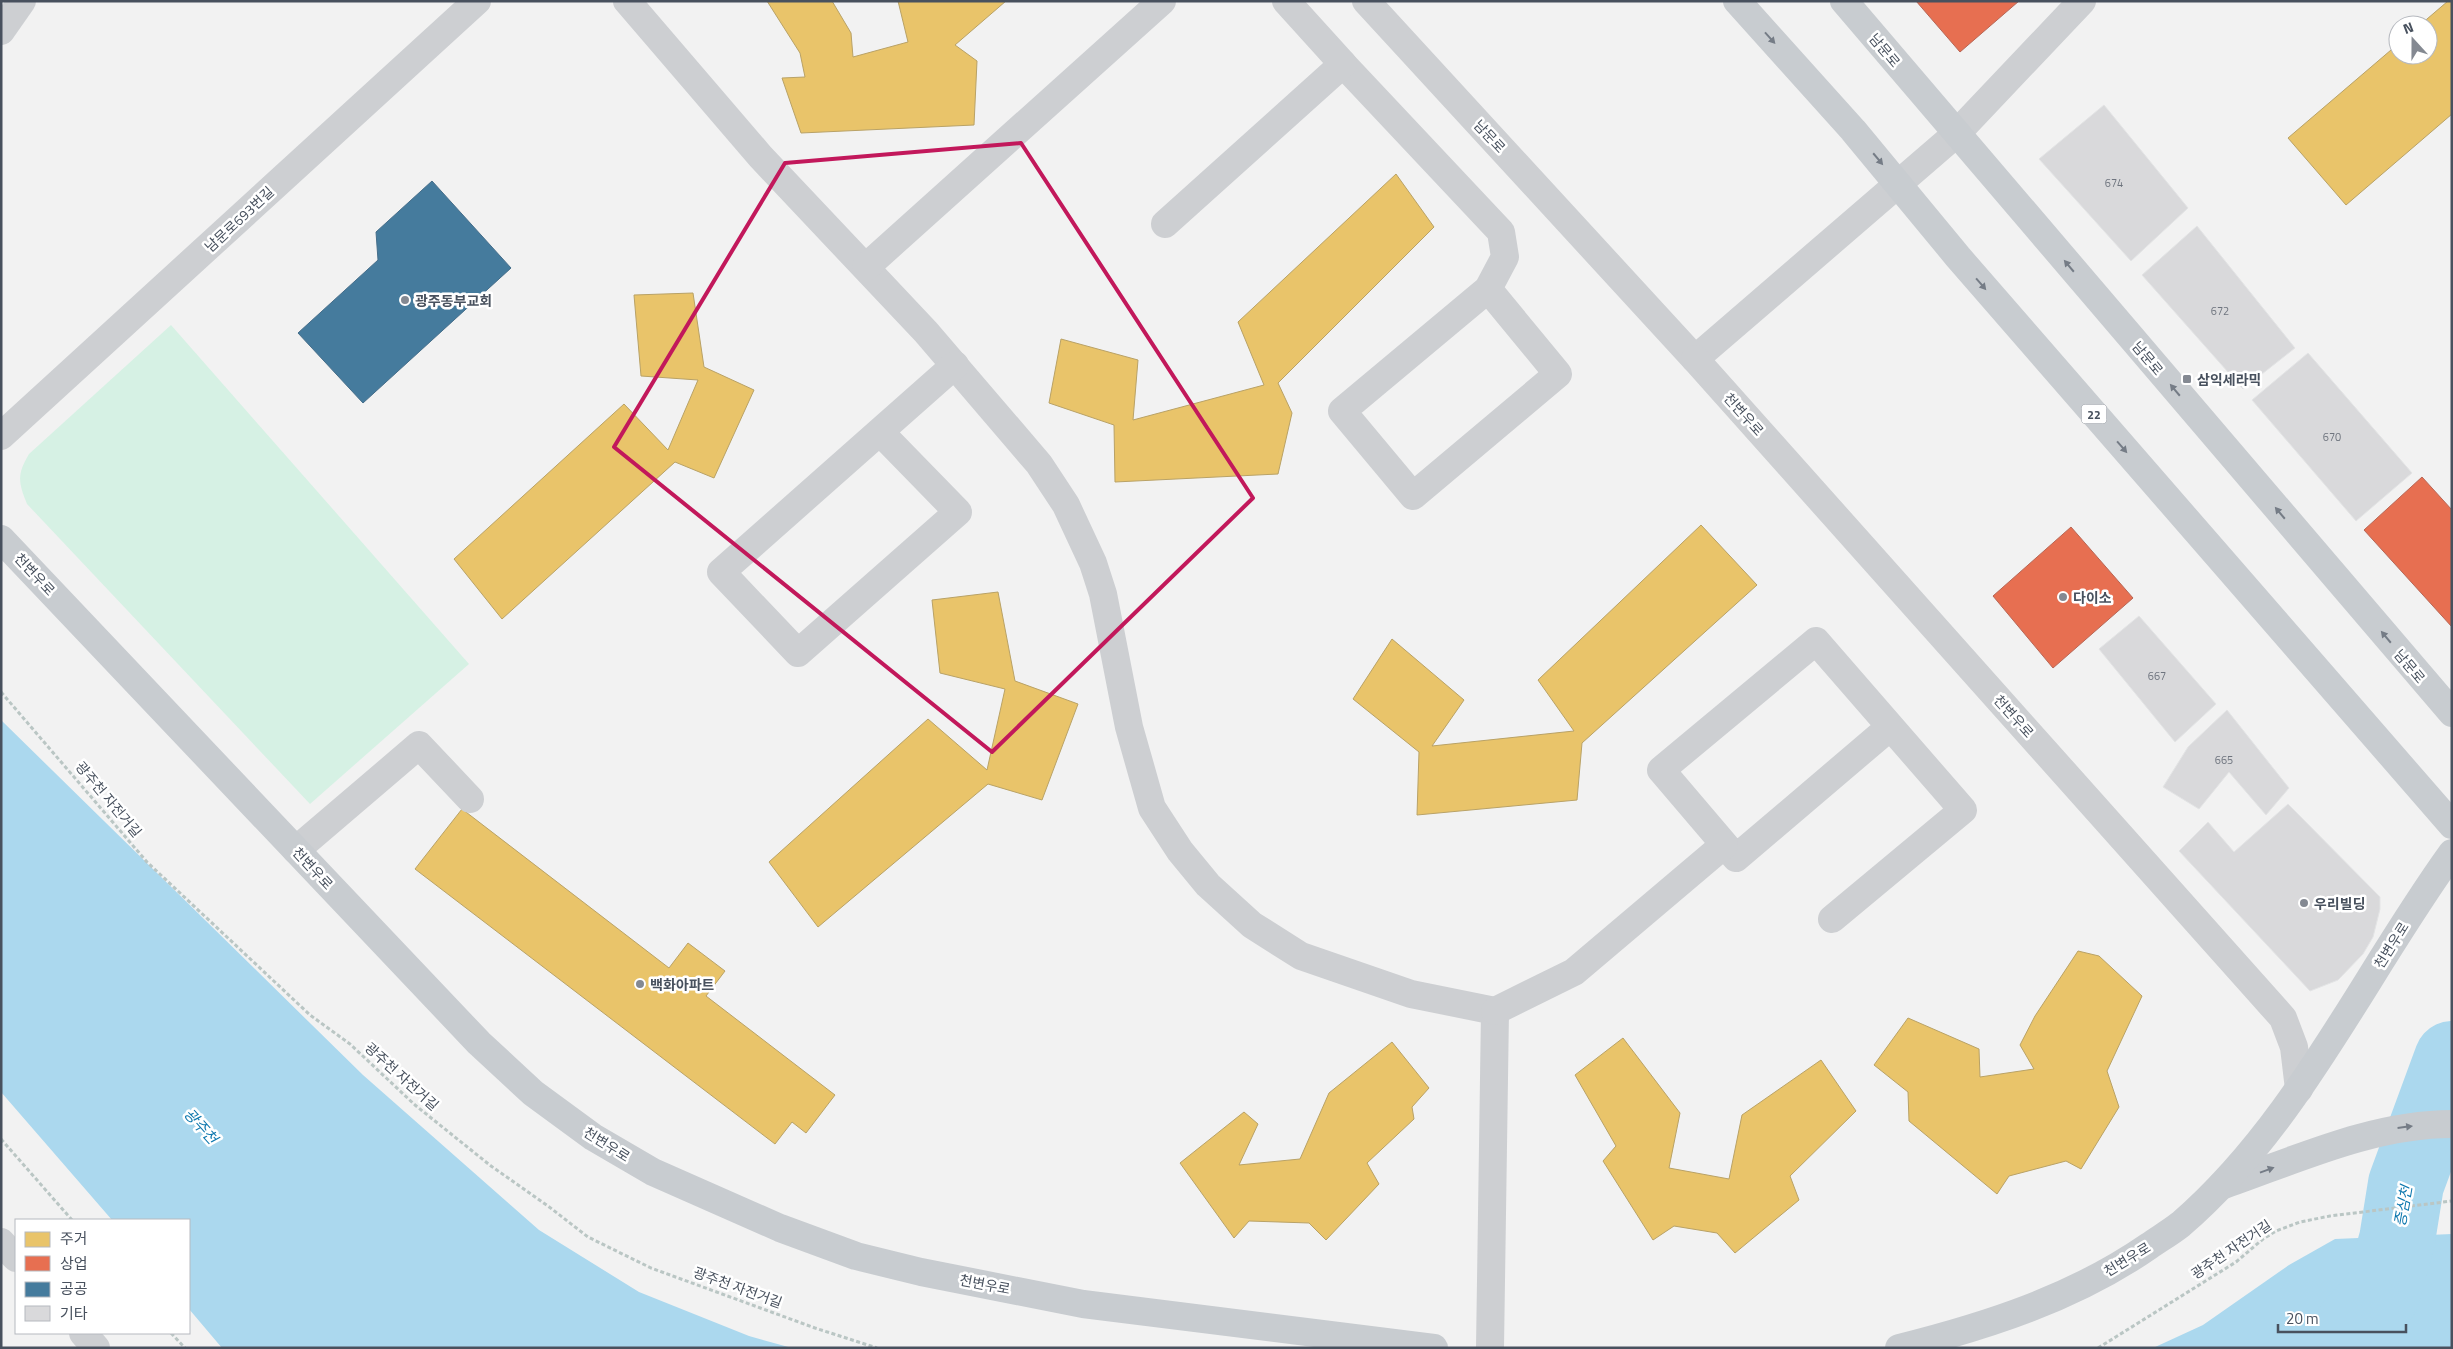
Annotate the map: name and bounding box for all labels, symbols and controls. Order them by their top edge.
north arrow [2388,15,2438,65]
text: N [2400,16,2416,39]
street label: 남문로 [1865,28,1906,72]
one-way arrow [1764,31,1776,43]
street label: 남문로 [1469,115,1511,157]
one-way arrow [1872,152,1883,165]
house number: 674 [2105,175,2123,191]
street label: 남문로693번길 [200,181,278,257]
one-way arrow [2064,259,2075,272]
one-way arrow [1976,278,1987,291]
place label: 광주동부교회 [415,290,492,311]
marker: 광주동부교회 [399,294,411,306]
house number: 672 [2211,303,2229,319]
street label: 남문로 [2128,336,2169,380]
place label: 삼익세라믹 [2197,369,2261,390]
marker: 삼익세라믹 [2181,373,2193,385]
one-way arrow [2169,383,2180,396]
street label: 천변우로 [1719,388,1769,440]
road number: 22 [2082,404,2106,424]
house number: 670 [2323,429,2341,445]
one-way arrow [2117,440,2128,453]
one-way arrow [2275,507,2286,520]
street label: 천변우로 [10,548,60,600]
place label: 다이소 [2073,587,2112,608]
marker: 다이소 [2057,591,2069,603]
one-way arrow [2380,630,2391,643]
street label: 남문로 [2390,644,2431,688]
house number: 667 [2148,668,2166,684]
street label: 천변우로 [1989,690,2039,742]
house number: 665 [2215,752,2233,768]
street label: 광주천 자전거길 [71,757,147,841]
street label: 천변우로 [288,842,338,894]
place label: 우리빌딩 [2314,893,2366,914]
marker: 우리빌딩 [2298,897,2310,909]
street label: 천변우로 [2368,917,2414,972]
place label: 백화아파트 [650,974,715,995]
marker: 백화아파트 [634,978,646,990]
street label: 광주천 자전거길 [360,1037,444,1115]
water label: 광주천 [179,1103,225,1151]
street label: 천변우로 [580,1121,635,1167]
one-way arrow [2397,1123,2413,1131]
one-way arrow [2260,1166,2275,1173]
water label: 증심천 [2388,1181,2418,1228]
street label: 광주천 자전거길 [2186,1214,2276,1284]
legend [15,1219,190,1334]
text: 주거 [60,1227,88,1250]
street label: 천변우로 [2100,1237,2155,1281]
text: 상업 [60,1252,88,1275]
street label: 광주천 자전거길 [691,1261,785,1313]
street label: 천변우로 [958,1269,1012,1299]
text: 공공 [60,1277,88,1300]
text: 기타 [60,1302,88,1325]
scale bar [2278,1302,2406,1334]
text: 20 m [2286,1307,2319,1330]

